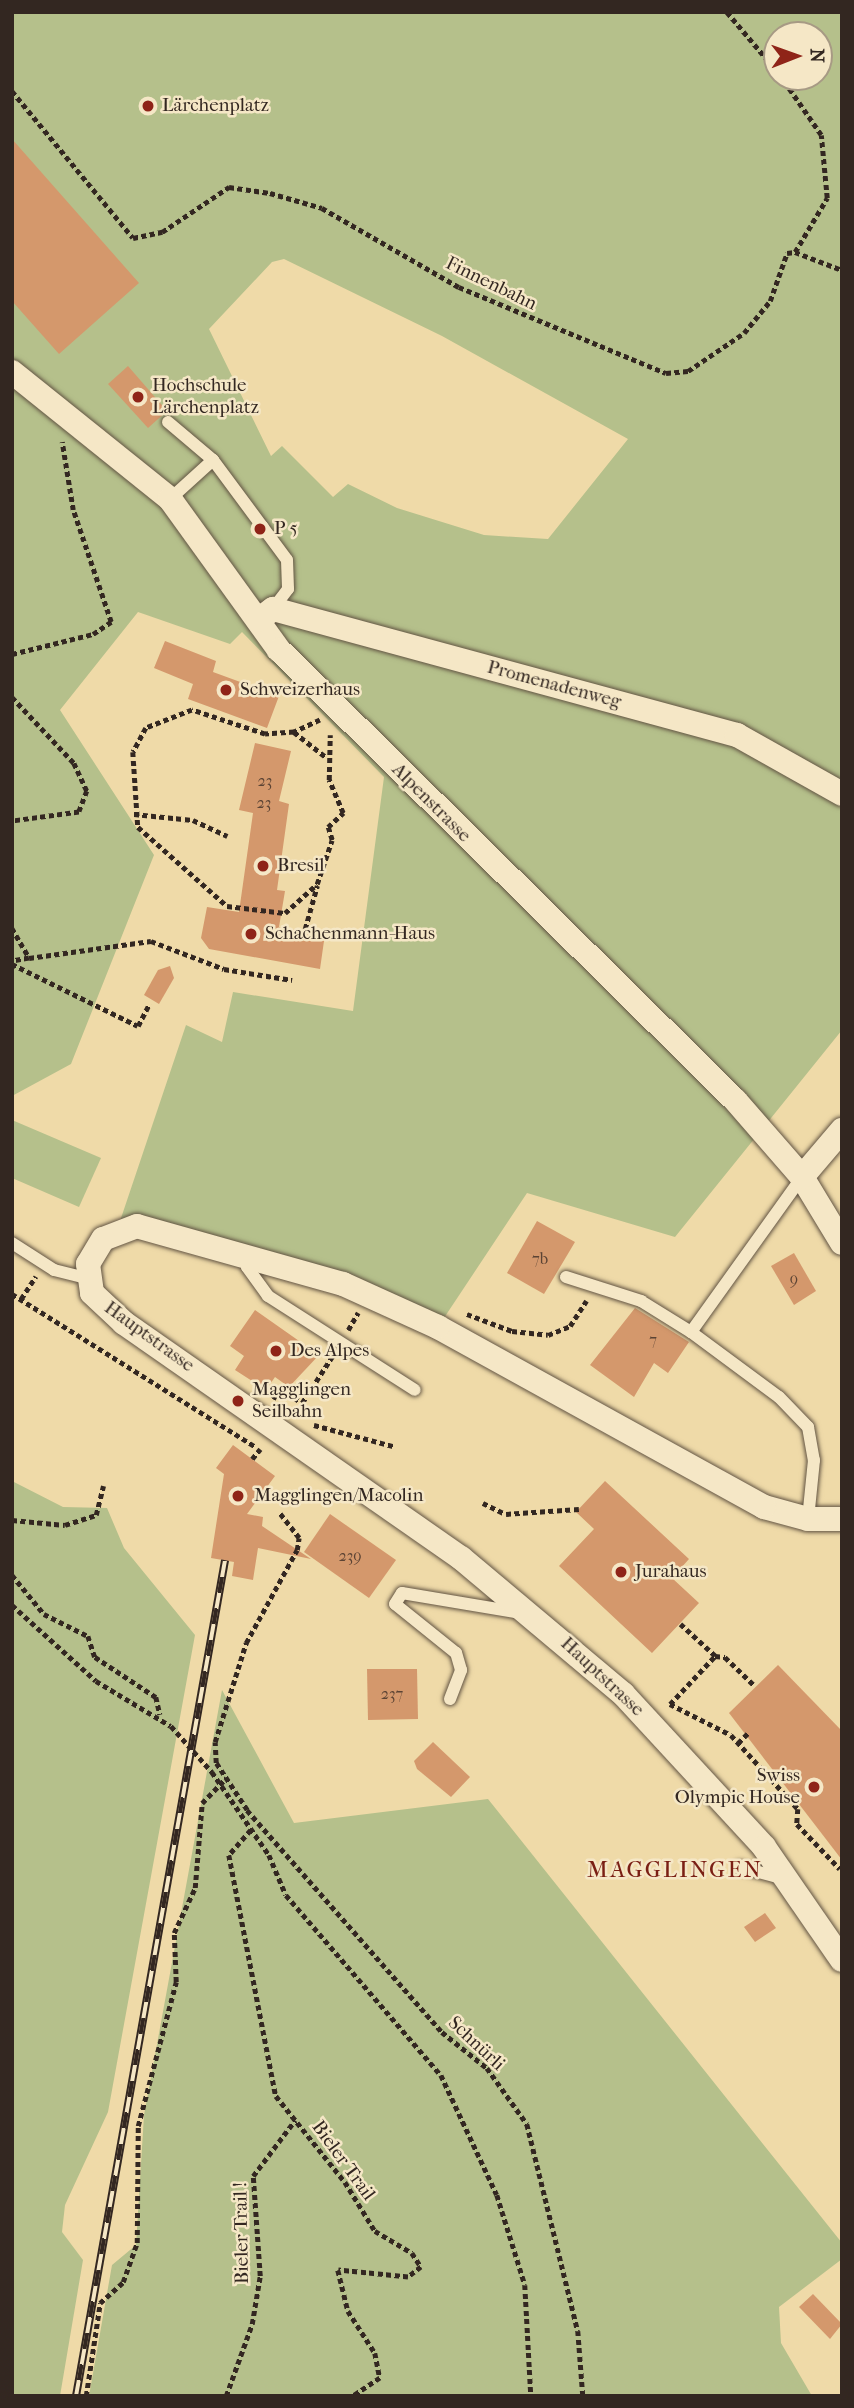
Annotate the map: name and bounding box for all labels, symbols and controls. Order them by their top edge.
north arrow [763,21,833,91]
text: N [806,48,828,63]
place label: Lärchenplatz [162,95,269,117]
marker: Lärchenplatz [140,98,156,114]
street label: Finnenbahn [442,252,540,316]
place label: Hochschule Lärchenplatz [152,375,259,419]
marker: Hochschule Lärchenplatz [130,389,146,405]
place label: P 5 [274,518,298,540]
marker: P 5 [252,521,268,537]
street label: Promenadenweg [485,656,623,714]
place label: Schweizerhaus [240,679,360,701]
marker: Schweizerhaus [218,682,234,698]
street label: Alpenstrasse [387,759,475,847]
house number: 23 [258,771,272,791]
house number: 23 [257,793,271,813]
place label: Bresil [277,855,325,877]
marker: Bresil [255,858,271,874]
place label: Schachenmann-Haus [265,923,435,945]
marker: Schachenmann-Haus [243,926,259,942]
house number: 7b [532,1249,548,1269]
house number: 9 [790,1269,798,1289]
street label: Hauptstrasse [100,1297,198,1377]
house number: 7 [649,1330,657,1350]
place label: Des Alpes [290,1340,369,1362]
marker: Des Alpes [268,1343,284,1359]
place label: Magglingen Seilbahn [252,1379,351,1423]
marker: Magglingen Seilbahn [230,1393,246,1409]
place label: Magglingen/Macolin [254,1485,424,1507]
marker: Magglingen/Macolin [228,1486,248,1506]
house number: 239 [338,1546,362,1566]
place label: Jurahaus [635,1561,707,1583]
marker: Jurahaus [613,1564,629,1580]
street label: Hauptstrasse [556,1633,648,1721]
house number: 237 [381,1684,403,1704]
place label: Swiss Olympic House [675,1765,800,1809]
marker: Swiss Olympic House [806,1779,822,1795]
district label: MAGGLINGEN [588,1856,762,1884]
street label: Schnürli [443,2012,509,2076]
street label: Bieler Trail [306,2117,380,2205]
street label: Bieler Trail ! [230,2182,254,2284]

